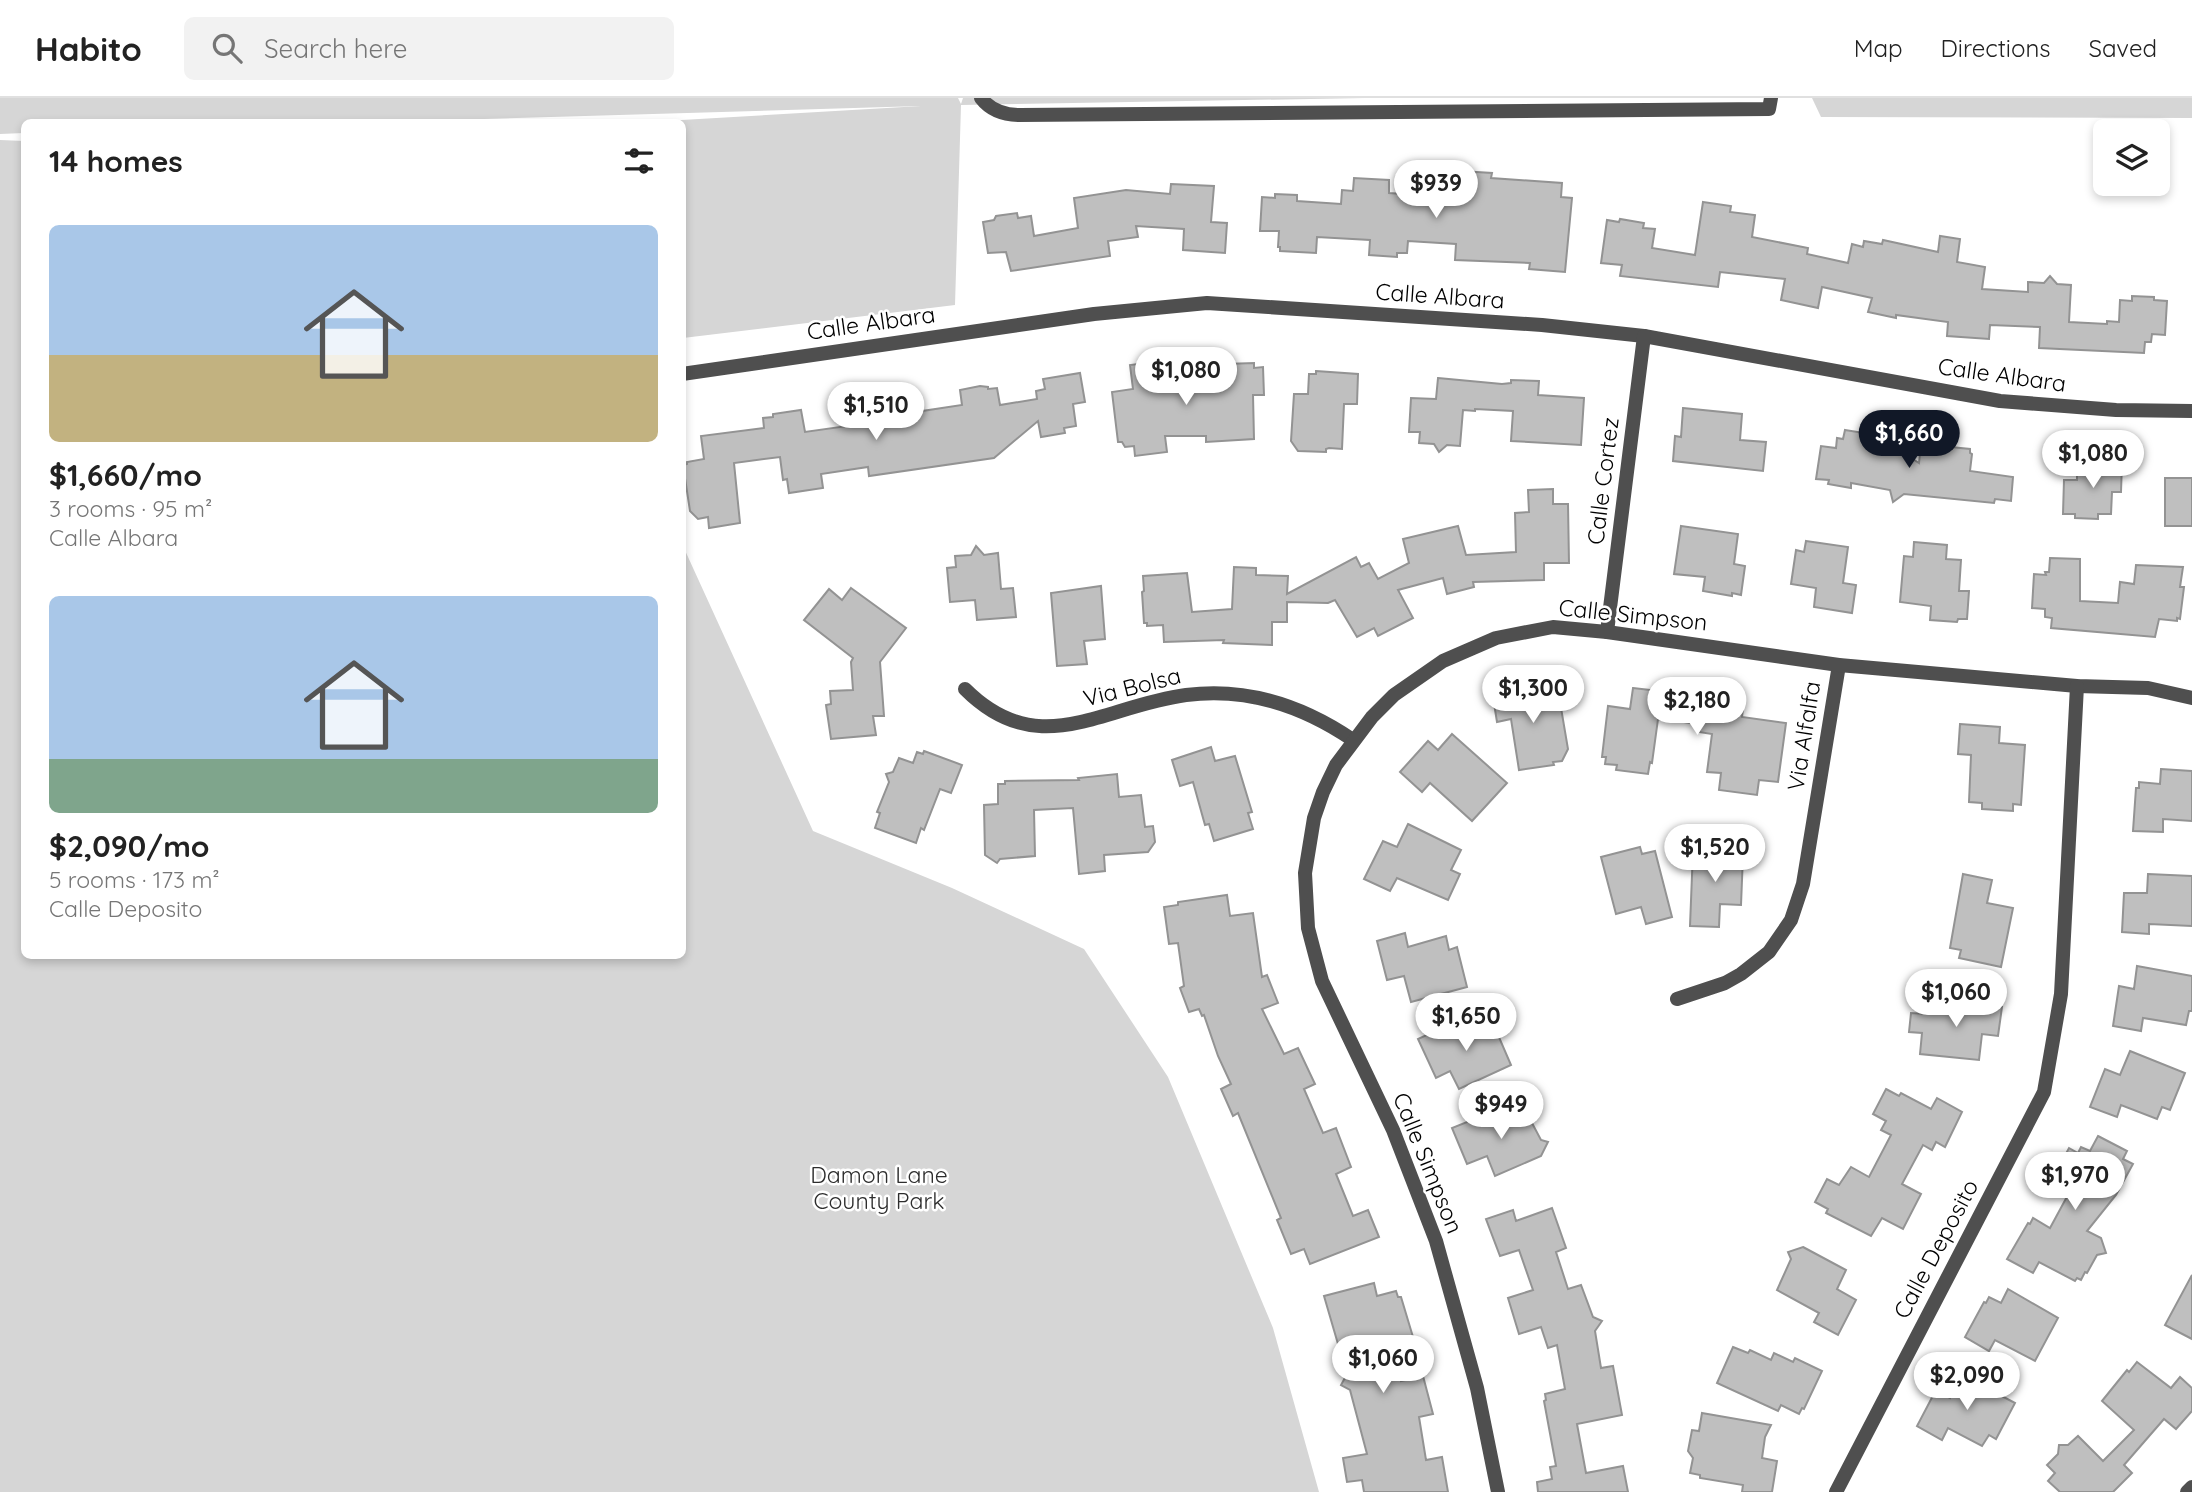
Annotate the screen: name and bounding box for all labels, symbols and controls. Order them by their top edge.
search box [184,17,674,80]
text: Habito [35,28,142,69]
icon: search [208,29,246,67]
text: Search here [264,32,407,65]
text: Map [1854,33,1903,63]
text: Directions [1941,33,2051,63]
text: Saved [2089,33,2157,63]
map controls [2093,119,2170,196]
button: layers [2093,119,2170,196]
text: 14 homes [49,142,183,180]
icon: filters [620,142,658,180]
pin: $939 [1395,160,1477,220]
text: $939 [1410,168,1462,197]
icon: home [291,271,417,397]
street label: Calle Albara [1375,277,1505,314]
street label: Calle Albara [805,299,937,346]
pin: $1,080 [1129,348,1243,407]
street label: Calle Albara [1936,351,2068,398]
text: $1,080 [1151,355,1221,384]
pin: $1,510 [819,382,933,442]
text: $1,510 [843,390,909,419]
pin: $1,660 [1852,410,1966,470]
street label: Calle Cortez [1580,416,1625,546]
text: $1,660 [1875,418,1943,447]
pin: $1,080 [2036,430,2150,490]
text: $1,080 [2058,438,2128,467]
text: $1,660/mo [49,456,202,494]
text: 3 rooms · 95 m² [49,494,212,523]
text: Calle Albara [49,523,178,552]
street label: Calle Simpson [1557,592,1709,637]
icon: home [291,642,417,768]
street label: Via Bolsa [1080,660,1184,713]
pin: $1,300 [1476,666,1590,725]
text: $1,300 [1498,673,1568,702]
pin: $2,180 [1640,678,1754,737]
street label: Via Alfalfa [1781,679,1826,793]
text: $2,180 [1663,685,1731,714]
pin: $1,520 [1658,824,1772,884]
text: $2,090/mo [49,827,210,865]
text: $1,520 [1680,832,1750,861]
text: 5 rooms · 173 m² [49,865,220,894]
text: Calle Deposito [49,894,202,923]
pin: $1,060 [1899,970,2013,1029]
text: $1,060 [1921,977,1991,1006]
pin: $1,650 [1409,993,1523,1053]
text: $1,650 [1431,1001,1501,1030]
pin: $949 [1460,1082,1542,1141]
street label: Calle Simpson [1387,1088,1470,1237]
text: $949 [1475,1089,1527,1118]
pin: $1,970 [2018,1152,2132,1212]
park label: Damon Lane County Park [810,1160,948,1215]
text: $1,970 [2041,1160,2109,1189]
street label: Calle Deposito [1887,1174,1984,1323]
pin: $1,060 [1326,1336,1440,1395]
text: $1,060 [1348,1343,1418,1372]
pin: $2,090 [1910,1352,2024,1412]
text: $2,090 [1930,1360,2004,1389]

